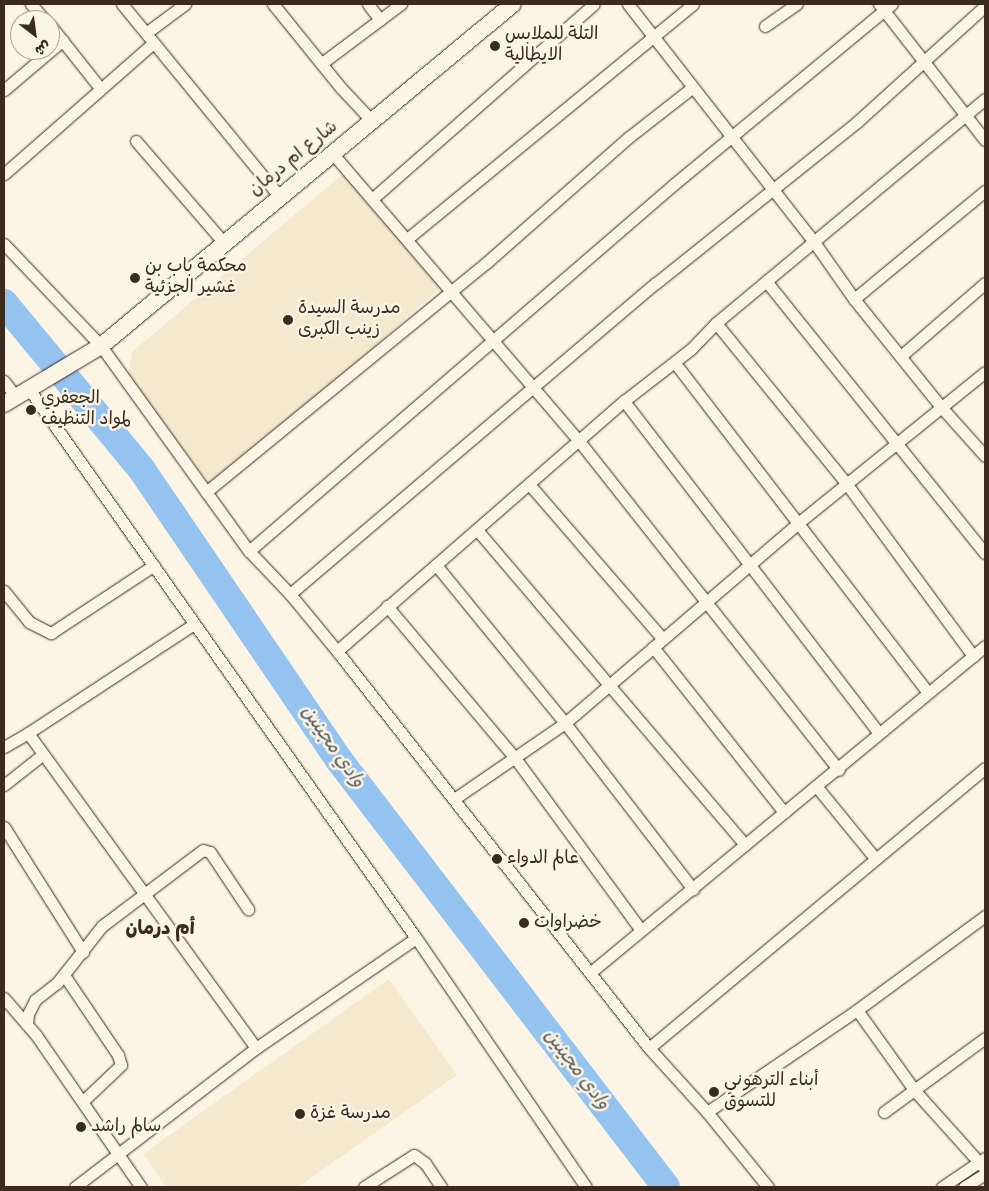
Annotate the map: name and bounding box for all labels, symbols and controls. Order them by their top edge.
north arrow [10,10,60,60]
place label: التلة للملابس الايطالية [505,25,598,68]
text: ش [30,35,54,61]
marker: التلة للملابس الايطالية [489,40,501,52]
street label: شارع ام درمان [245,117,343,201]
place label: محكمة باب بن غشير الجزئية [145,257,247,300]
marker: محكمة باب بن غشير الجزئية [129,272,141,284]
place label: مدرسة السيدة زينب الكبرى [298,299,401,342]
marker: مدرسة السيدة زينب الكبرى [282,314,294,326]
place label: الجعفري لمواد التنظيف [41,389,131,432]
marker: الجعفري لمواد التنظيف [25,404,37,416]
water label: وادي مجينين [295,702,369,792]
place label: عالم الدواء [507,848,579,870]
marker: عالم الدواء [491,853,503,865]
place label: خضراوات [534,912,602,934]
marker: خضراوات [518,917,530,929]
district label: أم درمان [125,919,195,941]
water label: وادي مجينين [538,1025,614,1115]
place label: أبناء الترهوني للتسوق [724,1071,818,1114]
marker: أبناء الترهوني للتسوق [708,1086,720,1098]
place label: مدرسة غزة [310,1103,391,1125]
marker: مدرسة غزة [294,1108,306,1120]
place label: سالم راشد [91,1116,162,1138]
marker: سالم راشد [75,1121,87,1133]

